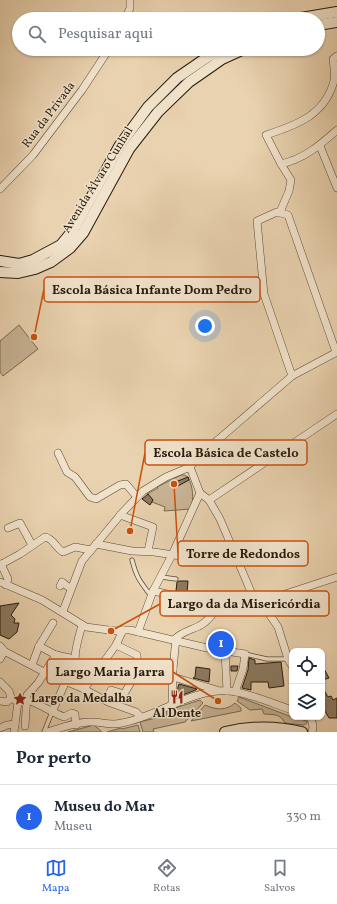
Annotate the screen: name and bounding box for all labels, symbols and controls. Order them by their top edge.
search box [12,12,325,56]
icon: search [26,23,48,45]
text: Pesquisar aqui [58,24,153,45]
street label: Rua da Privada [19,79,79,151]
street label: Avenida Álvaro Cunhal [58,123,137,236]
callout: Escola Básica Infante Dom Pedro [44,277,260,302]
text: Escola Básica Infante Dom Pedro [52,282,252,300]
your location [195,316,215,336]
callout: Escola Básica de Castelo [145,440,307,465]
text: Escola Básica de Castelo [153,445,299,463]
callout: Torre de Redondos [178,541,308,566]
text: Torre de Redondos [186,546,300,564]
callout: Largo da da Misericórdia [160,591,329,616]
text: Largo da da Misericórdia [167,596,321,614]
pin: 1 [208,629,234,659]
map controls [289,648,325,720]
button: locate [289,648,325,684]
callout: Largo Maria Jarra [47,659,173,684]
text: Largo Maria Jarra [55,664,165,682]
button: layers [289,684,325,720]
restaurant icon: Al Dente [169,689,185,705]
place icon: Largo da Medalha [12,691,28,707]
place label: Largo da Medalha [31,691,133,707]
place label: Al Dente [153,706,201,722]
text: Por perto [16,747,91,770]
text: Museu do Mar [54,797,155,818]
text: 1 [26,808,32,826]
text: 330 m [286,808,321,826]
text: Museu [54,818,92,836]
tab: Mapa [42,857,69,896]
tab: Rotas [153,857,180,896]
tab: Salvos [264,857,295,896]

